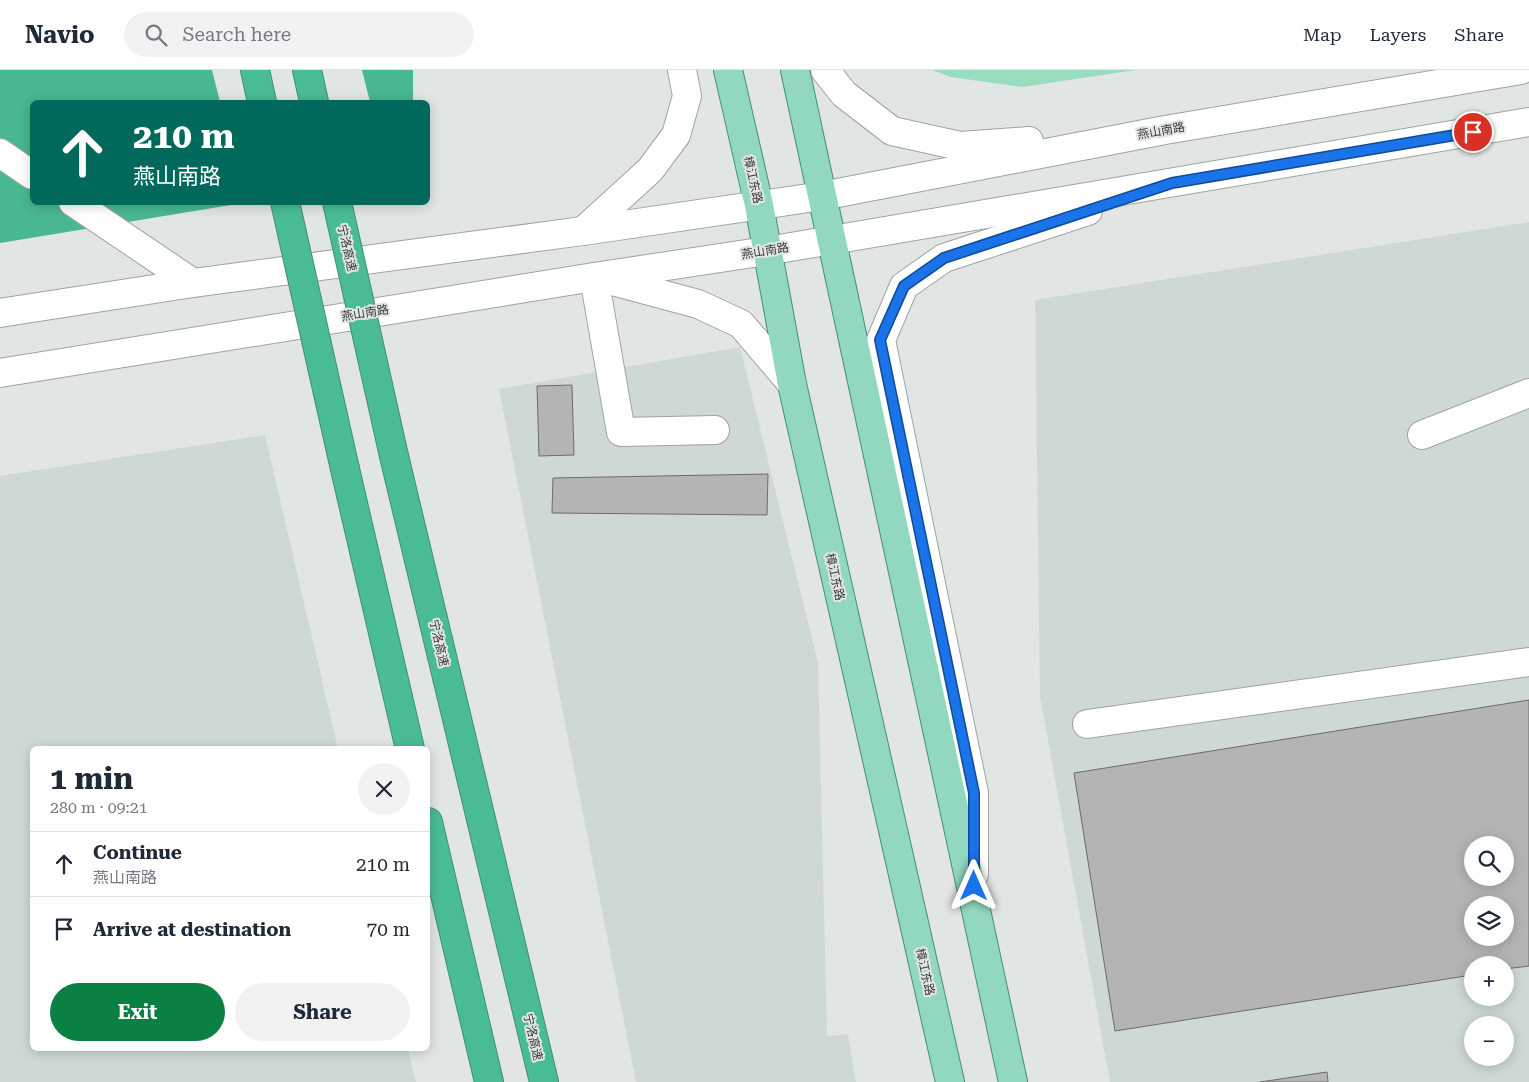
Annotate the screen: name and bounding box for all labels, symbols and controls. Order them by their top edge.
search box [124,12,474,57]
text: Navio [25,21,94,49]
icon: search [142,21,170,49]
text: Search here [182,23,291,46]
text: Map [1303,24,1342,45]
text: Layers [1370,24,1426,45]
text: Share [1454,24,1504,45]
pin [1452,111,1494,153]
text: 210 m [133,116,234,157]
icon: arrive [1459,118,1487,146]
icon: ahead [50,120,115,185]
street label: 燕山南路 [1136,120,1186,142]
street label: 樟江东路 [741,155,765,205]
text: 燕山南路 [133,164,221,189]
street label: 宁洛高速 [335,223,359,273]
street label: 燕山南路 [740,240,790,262]
street label: 燕山南路 [340,302,390,324]
street label: 樟江东路 [823,552,847,602]
street label: 宁洛高速 [427,618,451,668]
text: 1 min [50,761,133,796]
button: close [358,763,410,815]
text: 280 m · 09:21 [50,798,148,817]
map controls [1464,836,1514,1066]
button: search [1464,836,1514,886]
text: Continue [93,841,182,864]
icon: ahead [50,850,78,878]
text: 210 m [356,853,410,876]
position arrow [947,859,999,911]
text: 燕山南路 [93,868,157,887]
button: layers [1464,896,1514,946]
icon: arrive [50,915,78,943]
text: Arrive at destination [93,918,291,941]
text: 70 m [367,918,410,941]
street label: 樟江东路 [913,947,937,997]
button: + [1464,956,1514,1006]
button: Exit [50,983,225,1041]
button: Share [235,983,410,1041]
street label: 宁洛高速 [521,1012,545,1062]
button: − [1464,1016,1514,1066]

